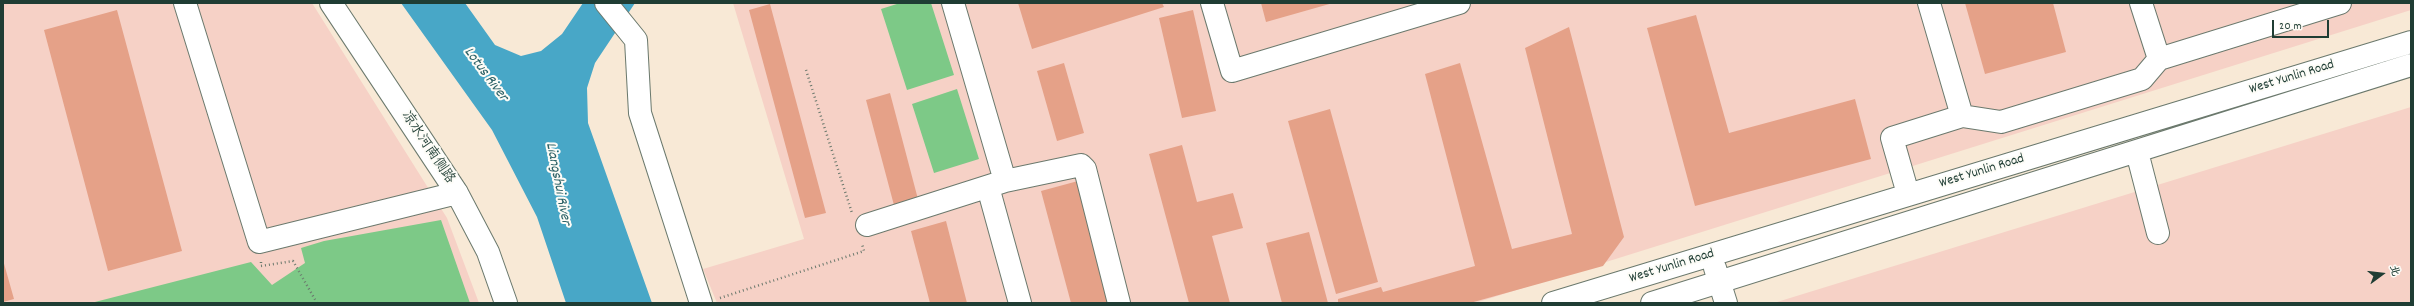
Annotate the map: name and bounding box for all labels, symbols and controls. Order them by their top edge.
scale bar [2274,12,2331,38]
text: 20 m [2279,18,2302,35]
water label: Lotus River [459,44,511,106]
street label: West Yunlin Road [2248,57,2336,99]
street label: 凉水河南侧路 [397,108,457,188]
water label: Liangshui River [540,141,574,227]
street label: West Yunlin Road [1938,151,2026,193]
street label: West Yunlin Road [1628,246,1716,288]
north arrow [2362,254,2402,294]
text: 北 [2384,264,2403,278]

